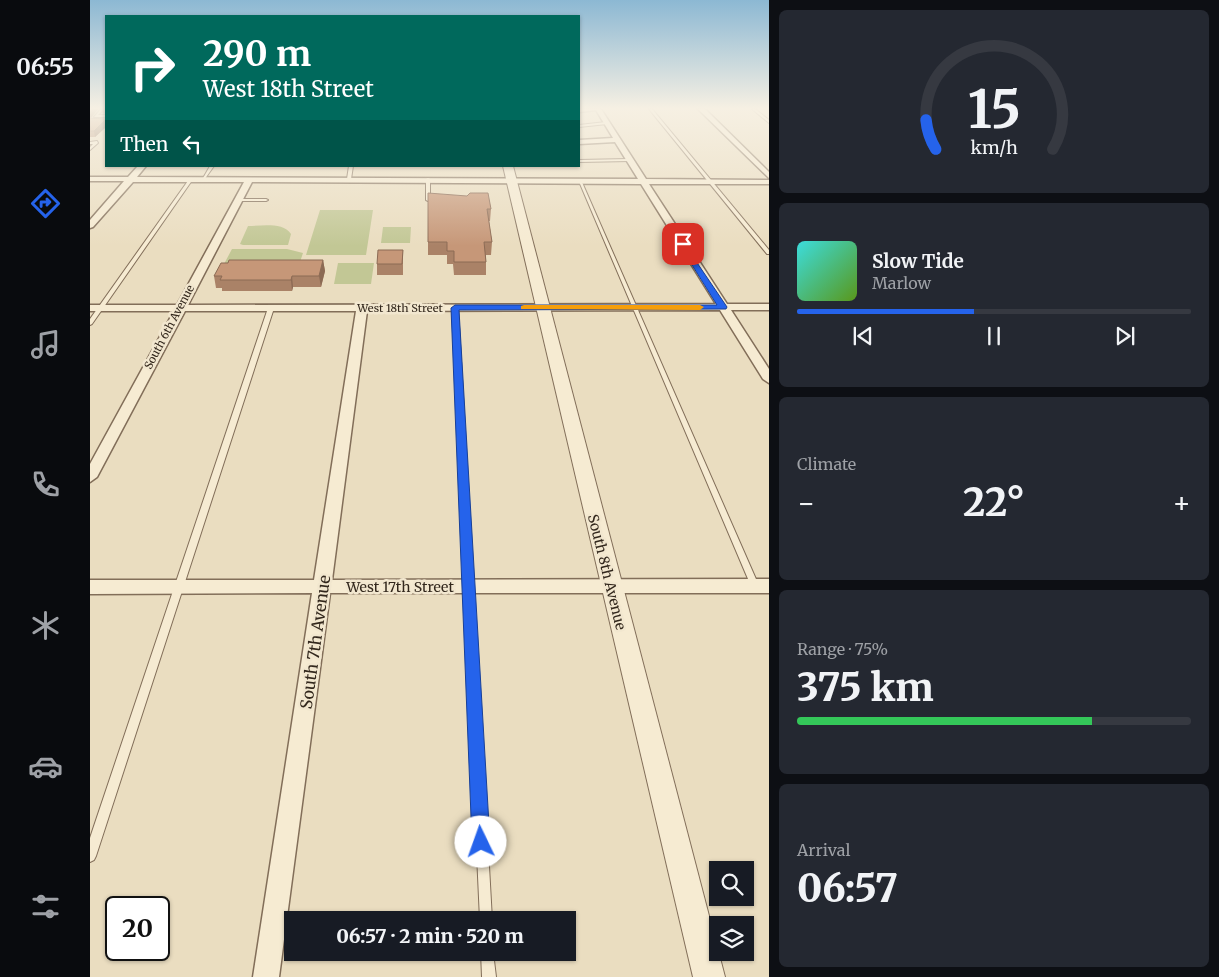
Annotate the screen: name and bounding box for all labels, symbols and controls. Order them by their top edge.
text: 290 m [203,32,311,76]
icon: right [120,35,185,100]
text: 06:55 [16,53,74,81]
text: West 18th Street [203,75,374,103]
text: 15 [967,77,1021,142]
icon: left [178,130,206,158]
text: Then [120,132,168,156]
text: km/h [970,136,1018,159]
icon: directions [28,186,63,221]
pin [662,223,704,265]
icon: arrive [669,230,697,258]
text: Slow Tide [872,249,964,273]
text: Marlow [872,273,931,293]
street label: South 6th Avenue [141,282,197,371]
street label: West 18th Street [356,301,443,315]
icon: previous [849,322,877,350]
icon: pause [980,322,1008,350]
icon: next [1111,322,1139,350]
icon: music [28,327,63,362]
text: Climate [797,454,856,474]
icon: phone [28,467,63,502]
text: 22° [963,479,1025,526]
text: − [797,485,816,521]
text: + [1172,485,1191,521]
street label: South 8th Avenue [584,512,630,632]
street label: South 7th Avenue [296,574,334,710]
street label: West 17th Street [345,578,454,596]
icon: climate [28,608,63,643]
text: Range · 75% [797,639,888,659]
text: 375 km [797,664,934,711]
icon: car [28,749,63,784]
position arrow [454,815,506,867]
text: Arrival [797,840,850,860]
map controls [709,861,754,961]
button: search [709,861,754,906]
text: 06:57 [797,865,898,912]
icon: filters [28,889,63,924]
speed limit sign: 20 [105,896,170,961]
button: layers [709,916,754,961]
text: 06:57 · 2 min · 520 m [336,924,524,948]

